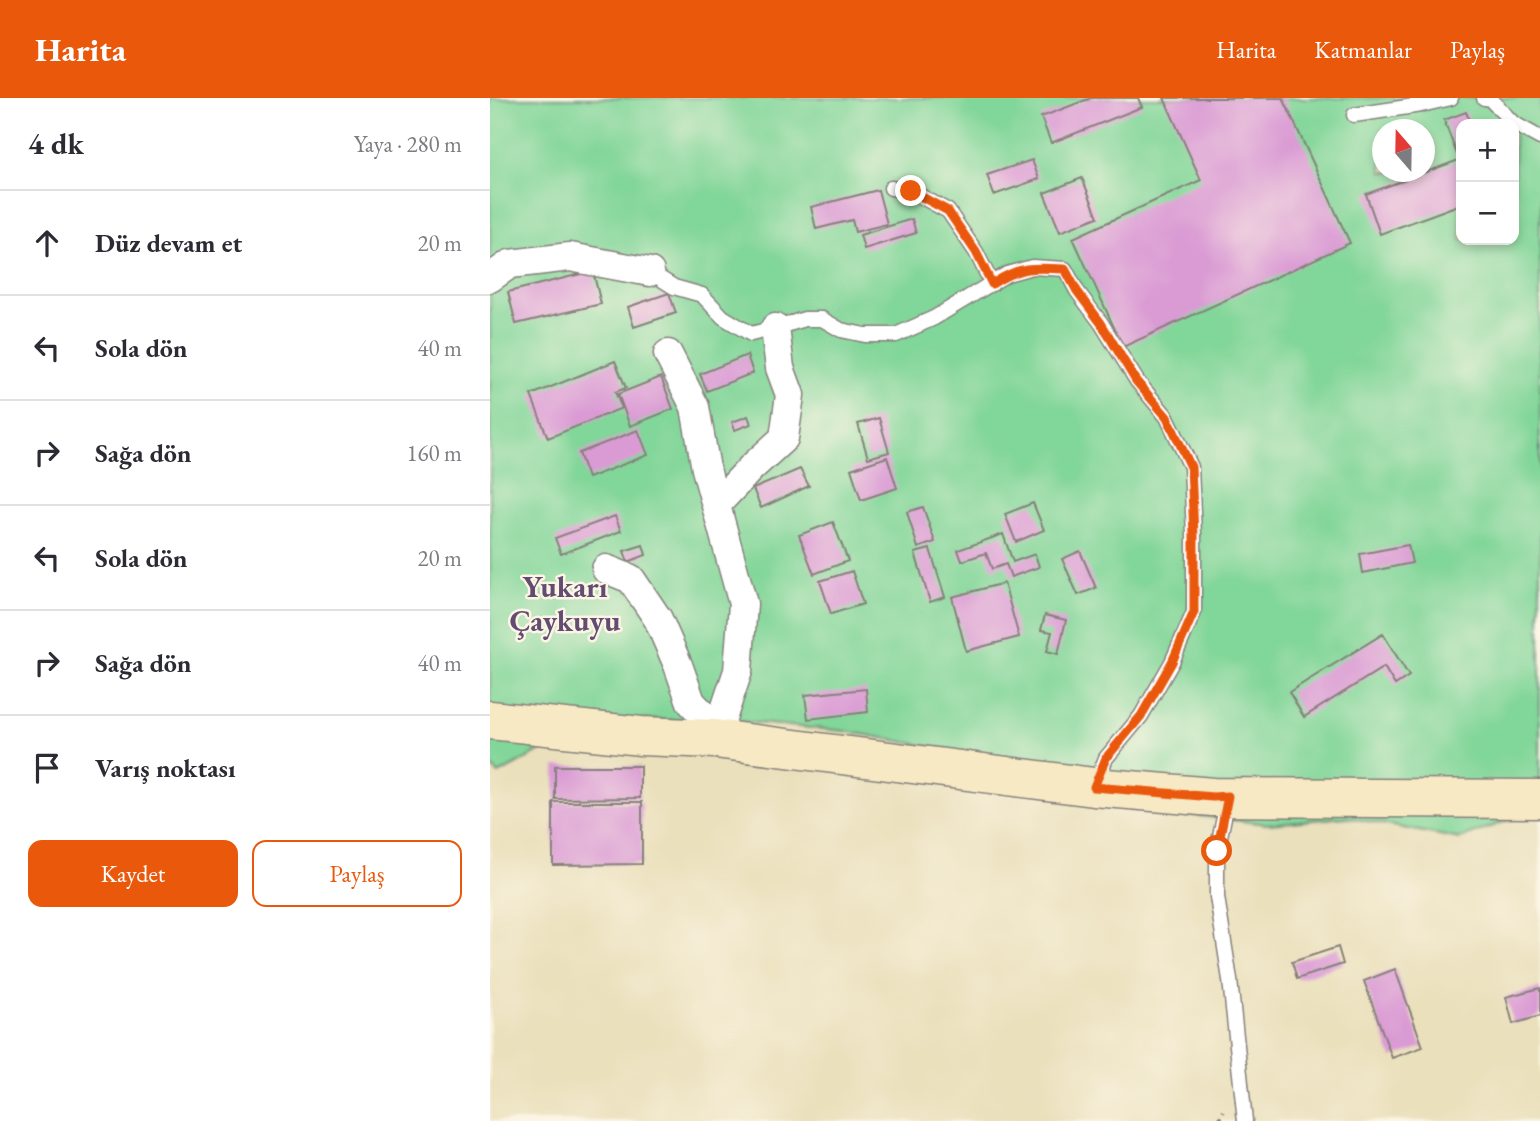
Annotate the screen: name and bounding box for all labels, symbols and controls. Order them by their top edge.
text: Harita [35,28,126,71]
text: Harita [1216,34,1276,65]
text: Katmanlar [1314,34,1412,65]
text: Paylaş [1450,34,1505,65]
north arrow [1372,119,1435,182]
map controls [1456,119,1519,245]
button: + [1456,119,1519,182]
text: 4 dk [28,124,84,163]
text: Yaya · 280 m [354,129,462,159]
route end [895,175,926,206]
button: − [1456,182,1519,245]
icon: ahead [28,224,66,262]
text: Düz devam et [95,226,242,260]
text: 20 m [417,228,462,258]
icon: left [28,329,66,367]
text: Sola dön [95,331,188,365]
text: 40 m [417,333,462,363]
icon: right [28,434,66,472]
text: Sağa dön [95,436,192,470]
text: 160 m [406,438,462,468]
icon: left [28,539,66,577]
text: Sola dön [95,541,188,575]
text: 20 m [417,543,462,573]
district label: Yukarı Çaykuyu [509,567,621,640]
icon: right [28,644,66,682]
text: Sağa dön [95,646,192,680]
text: 40 m [417,648,462,678]
icon: arrive [28,749,66,787]
text: Varış noktası [95,751,236,785]
route start [1201,835,1232,866]
button: Kaydet [28,840,238,907]
button: Paylaş [252,840,462,907]

